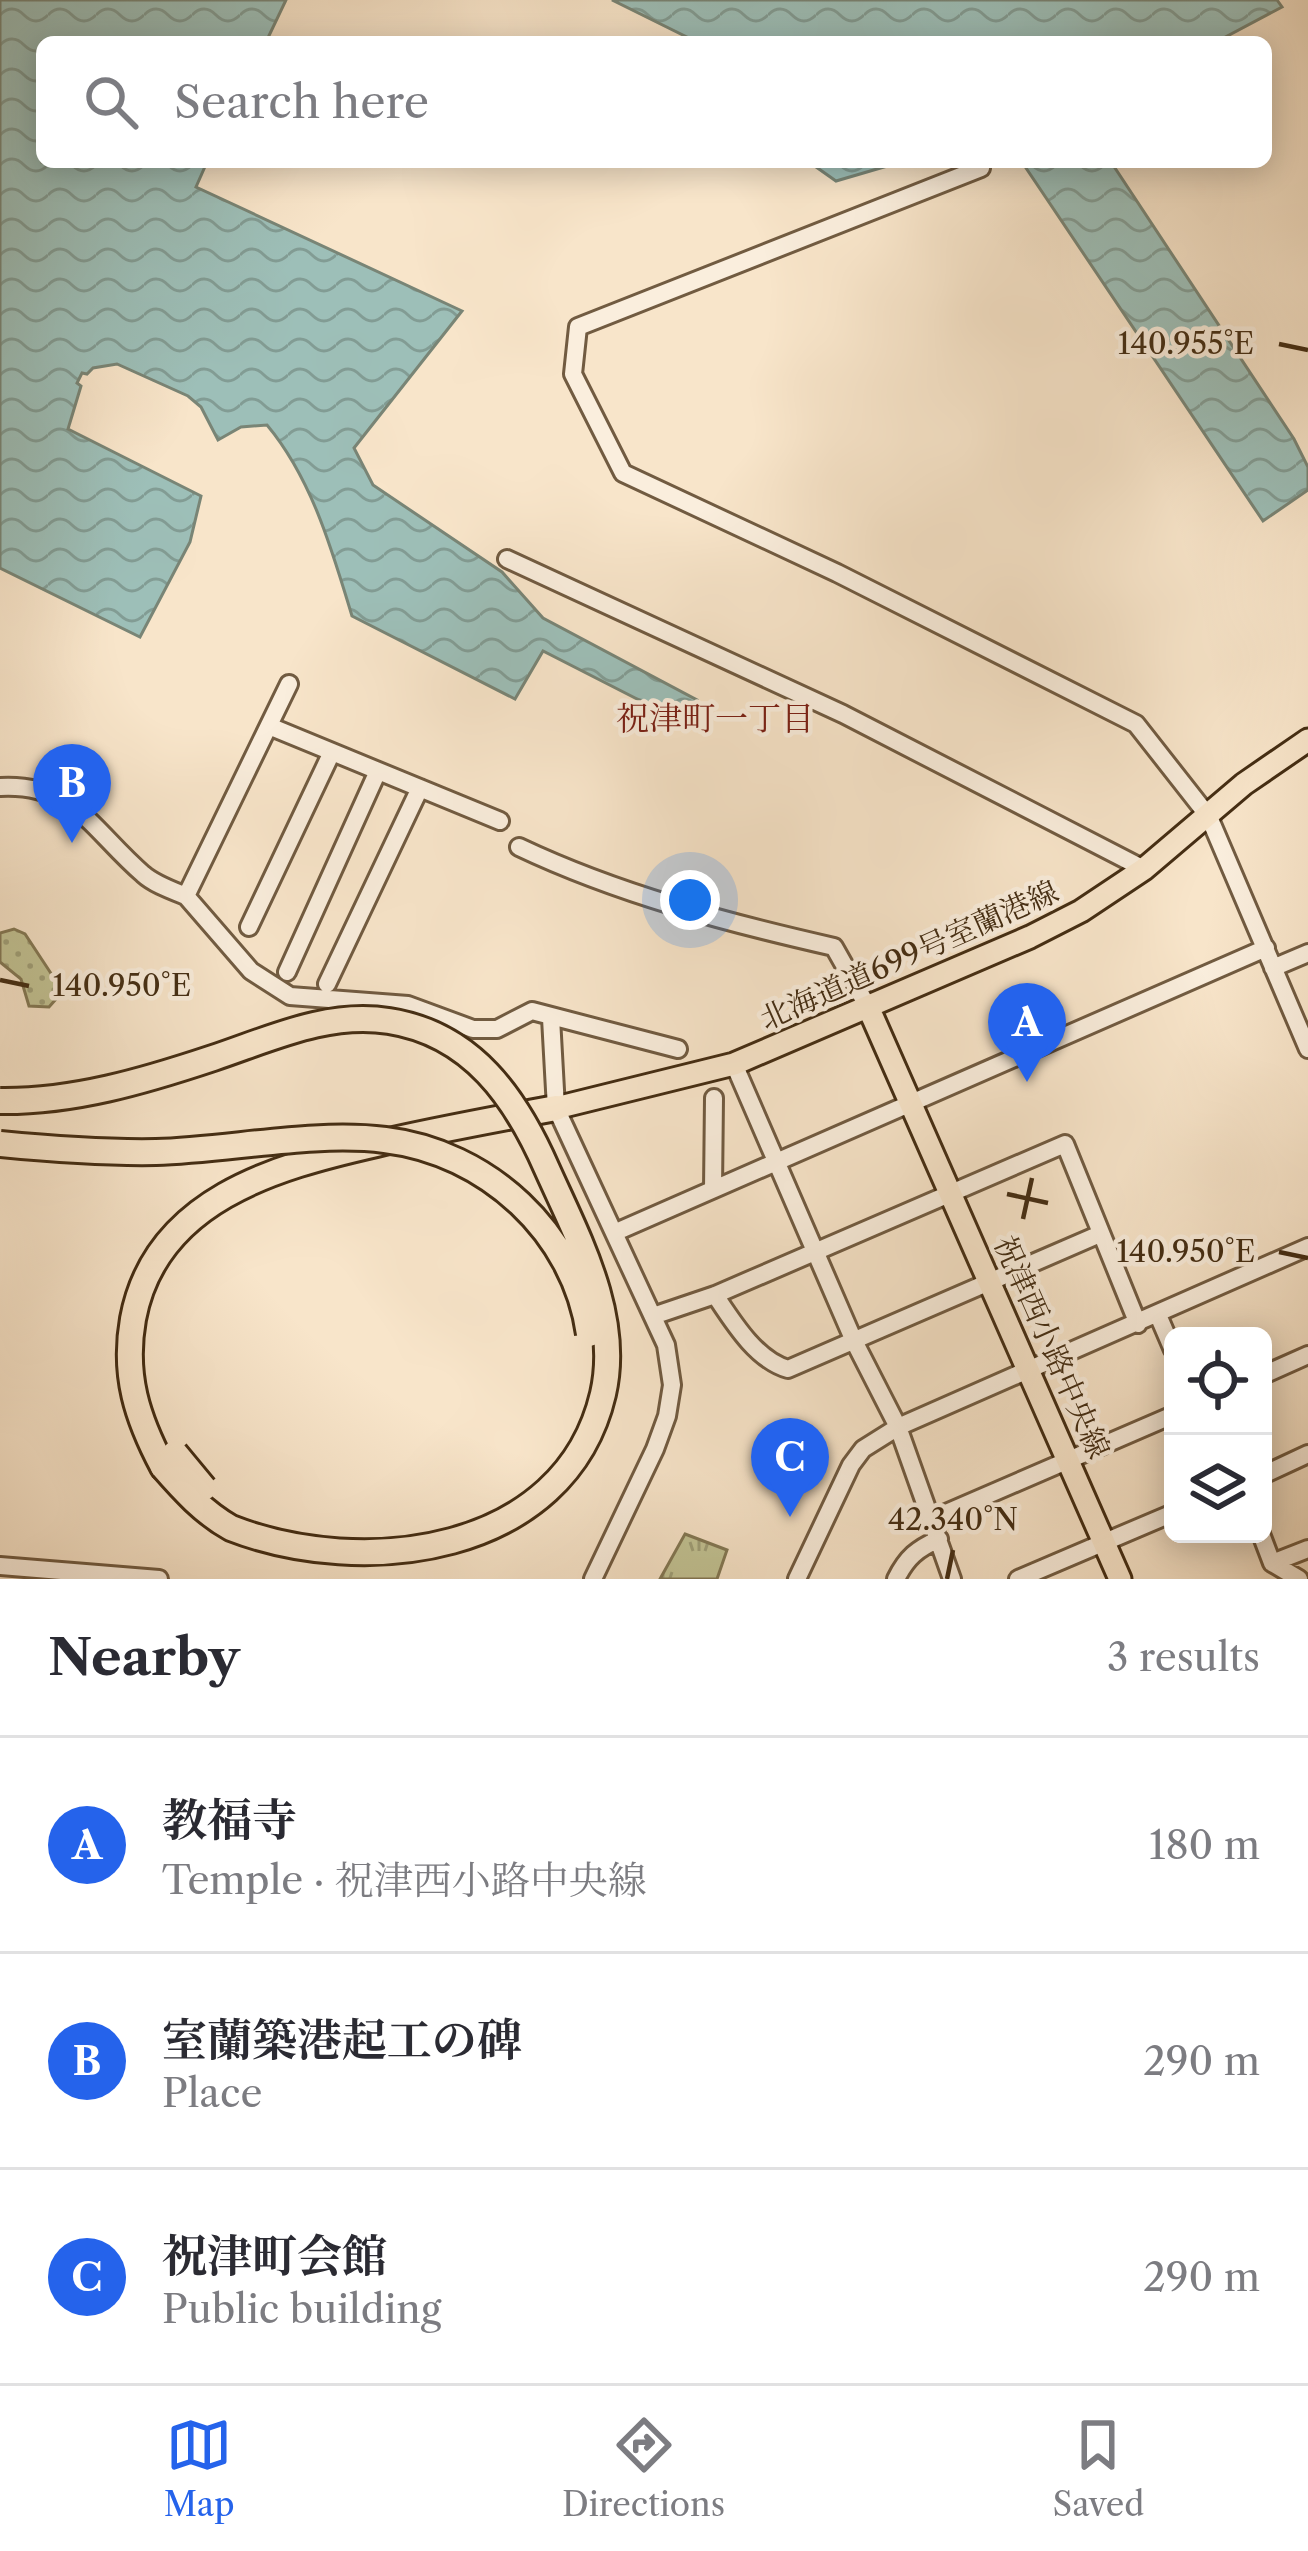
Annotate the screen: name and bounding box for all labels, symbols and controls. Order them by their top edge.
search box [36,36,1272,168]
icon: search [78,69,144,135]
text: Search here [174,74,429,130]
text: 140.955°E [1118,325,1254,362]
district label: 祝津町一丁目 [616,698,814,739]
pin: B [33,744,111,843]
your location [660,870,720,930]
street label: 北海道道699号室蘭港線 [754,872,1064,1038]
text: 140.950°E [52,967,192,1004]
pin: A [988,983,1066,1082]
street label: 祝津西小路中央線 [986,1230,1118,1464]
text: 140.950°E [1116,1233,1256,1270]
map controls [1164,1327,1272,1543]
button: locate [1164,1327,1272,1435]
pin: C [751,1418,829,1517]
button: layers [1164,1435,1272,1543]
text: 42.340°N [888,1501,1018,1538]
text: Nearby [48,1626,240,1688]
text: 3 results [1107,1633,1260,1681]
text: 教福寺 [162,1792,297,1848]
text: A [72,1821,102,1869]
text: 180 m [1149,1821,1260,1869]
text: Temple · 祝津西小路中央線 [162,1856,647,1904]
text: 室蘭築港起工の碑 [162,2012,522,2068]
text: B [73,2037,102,2085]
text: 290 m [1143,2037,1260,2085]
text: Place [162,2069,262,2117]
text: 祝津町会館 [162,2228,387,2284]
text: C [71,2253,103,2301]
text: 290 m [1143,2253,1260,2301]
text: Public building [162,2285,441,2333]
tab: Map [164,2412,235,2525]
tab: Directions [562,2412,725,2525]
tab: Saved [1053,2412,1144,2525]

